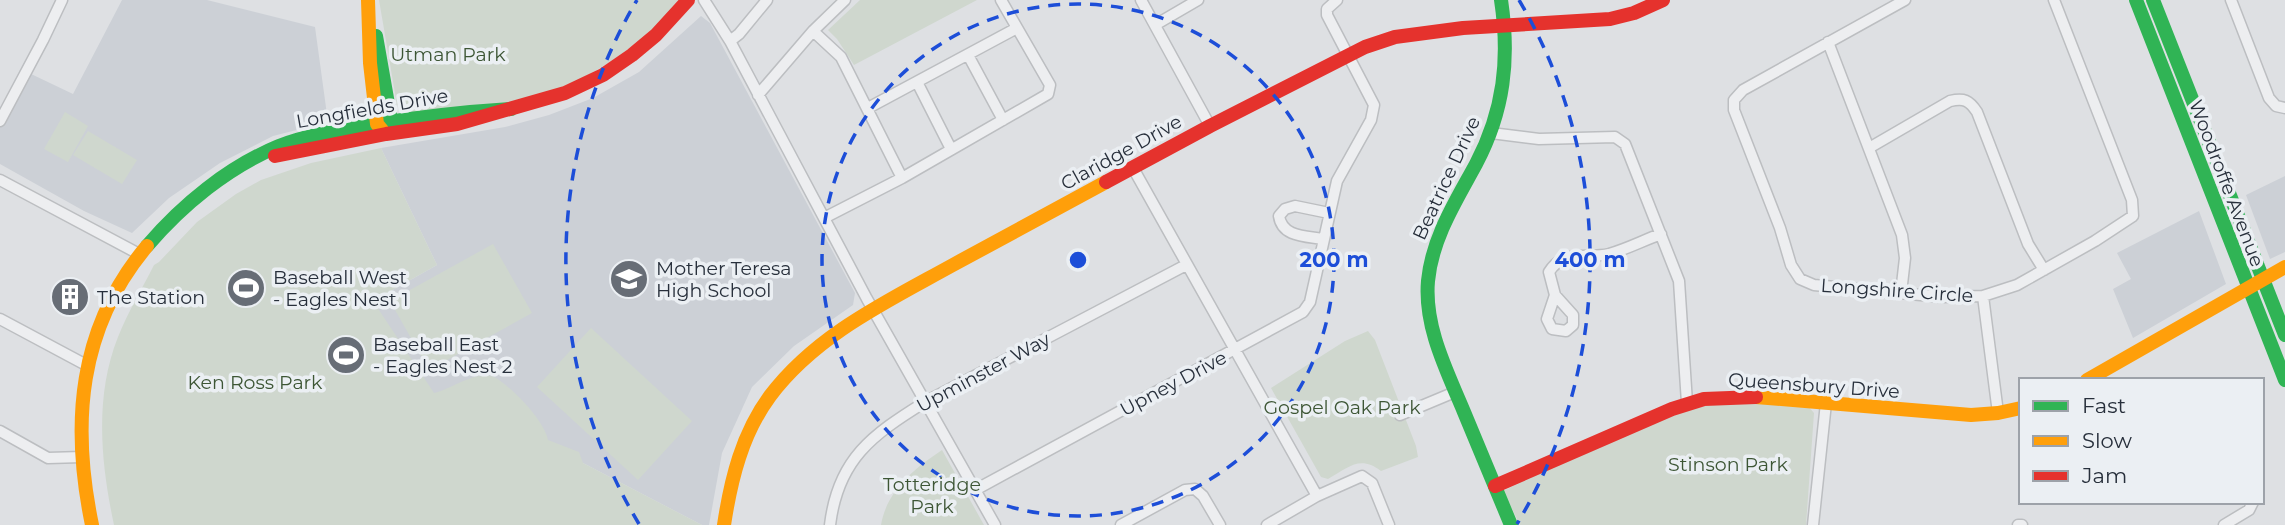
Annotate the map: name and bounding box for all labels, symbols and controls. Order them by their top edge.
park label: Utman Park [390,43,506,66]
street label: Longfields Drive [294,84,450,133]
street label: Woodroffe Avenue [2184,96,2269,270]
street label: Claridge Drive [1057,110,1186,195]
street label: Beatrice Drive [1408,113,1485,244]
text: 200 m [1300,247,1368,272]
text: 400 m [1555,247,1625,272]
centre of rings [1066,248,1090,272]
place label: Mother Teresa High School [656,257,791,302]
school or university icon: Mother Teresa High School [608,258,650,300]
place label: Baseball West - Eagles Nest 1 [273,266,409,311]
sports icon: Baseball West - Eagles Nest 1 [225,267,267,309]
street label: Longshire Circle [1820,274,1974,307]
building icon: The Station [49,276,91,318]
place label: The Station [97,286,205,309]
street label: Upminster Way [913,327,1055,417]
place label: Baseball East - Eagles Nest 2 [373,333,513,378]
sports icon: Baseball East - Eagles Nest 2 [325,334,367,376]
street label: Upney Drive [1116,346,1230,421]
street label: Queensbury Drive [1727,368,1901,403]
park label: Ken Ross Park [188,371,323,394]
legend [2019,378,2264,504]
text: Fast [2082,393,2126,418]
park label: Gospel Oak Park [1263,396,1421,419]
text: Slow [2082,428,2132,453]
park label: Stinson Park [1668,453,1789,476]
text: Jam [2081,463,2127,488]
park label: Totteridge Park [883,473,981,518]

